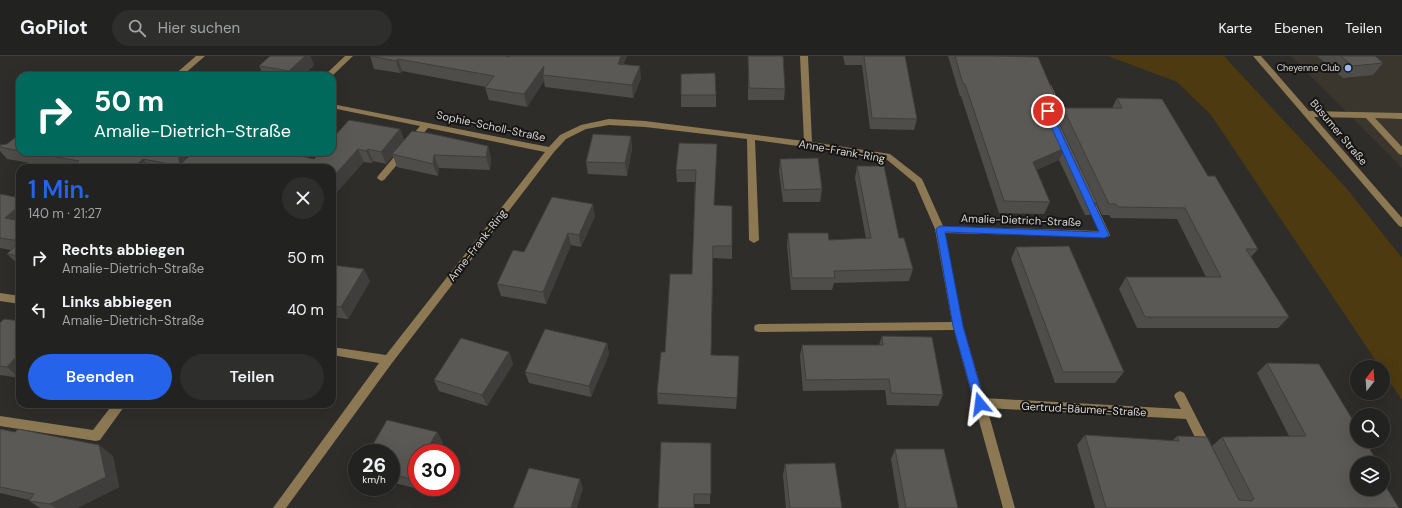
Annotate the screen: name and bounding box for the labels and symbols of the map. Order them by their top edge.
place label: Cheyenne Club [1277,62,1340,74]
marker: Cheyenne Club [1343,63,1353,73]
pin [1031,94,1065,128]
street label: Büsumer Straße [1307,96,1371,168]
street label: Sophie-Scholl-Straße [435,108,547,144]
street label: Anne-Frank-Ring [798,137,886,165]
street label: Anne-Frank-Ring [445,206,509,284]
street label: Amalie-Dietrich-Straße [961,211,1081,229]
north arrow [1350,360,1390,400]
position arrow [959,383,1001,425]
street label: Gertrud-Bäumer-Straße [1021,399,1147,419]
speed limit sign: 30 [408,444,460,496]

